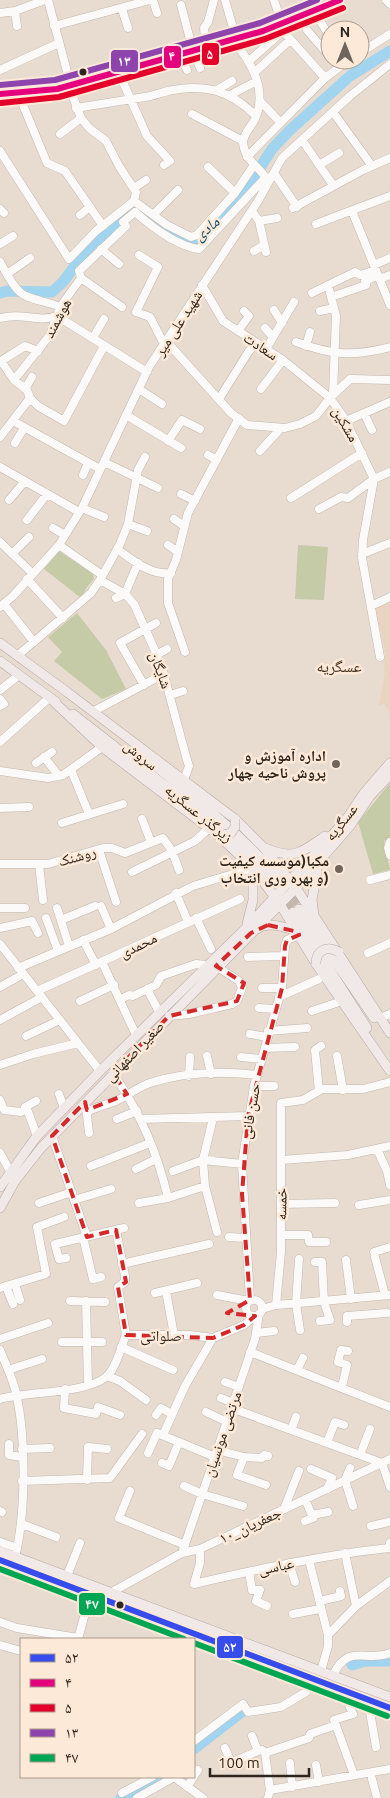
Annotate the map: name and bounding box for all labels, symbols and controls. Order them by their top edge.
north arrow [320,20,370,70]
text: N [340,24,350,40]
line badge: ۵ [201,42,220,66]
line badge: ۴ [163,45,182,69]
text: ۵ [207,46,214,62]
text: ۴ [169,48,176,64]
line badge: ۱۳ [110,49,139,73]
text: ۱۳ [117,53,131,69]
unlabelled marker [78,67,88,77]
water label: مادی [190,212,224,245]
street label: شهید علی میر [150,287,207,361]
street label: هوشمند [40,295,75,341]
street label: سعادت [241,329,282,363]
street label: مشکین [327,403,363,446]
street label: شایگان [145,649,176,692]
district label: عسگریه [316,657,362,676]
street label: سروش [120,736,161,775]
place label: اداره آموزش و پروش ناحیه چهار [227,747,326,782]
marker: اداره آموزش و پروش ناحیه چهار [330,758,342,770]
street label: زیرگذر عسگریه [161,781,236,846]
street label: عسگریه [321,800,362,844]
street label: روشنک [56,842,98,870]
place label: مکبا(موسسه کیفیت و بهره وری انتخاب) [219,852,329,887]
marker: مکبا(موسسه کیفیت و بهره وری انتخاب) [333,863,345,875]
street label: محمدی [117,929,160,963]
street label: صغیر اصفهانی [101,1017,169,1086]
street label: حسن فانی [237,1081,265,1141]
street label: خمسه [272,1187,290,1220]
street label: صلواتی [140,1327,182,1346]
street label: مرتضی مونسیان [199,1389,247,1480]
street label: ۱۰_جعفریان [216,1503,285,1549]
street label: عباسی [257,1554,296,1580]
line badge: ۴۷ [78,1592,106,1616]
text: ۴۷ [85,1596,99,1612]
unlabelled marker [115,1600,125,1610]
line badge: ۵۲ [216,1635,244,1659]
legend [20,1638,195,1778]
text: ۵۲ [223,1639,237,1655]
text: ۵۲ [65,1649,79,1666]
text: ۴ [65,1674,72,1691]
text: ۵ [65,1699,72,1716]
text: ۱۳ [65,1724,79,1741]
scale bar [210,1746,309,1778]
text: ۴۷ [65,1749,79,1766]
text: 100 m [218,1754,260,1771]

